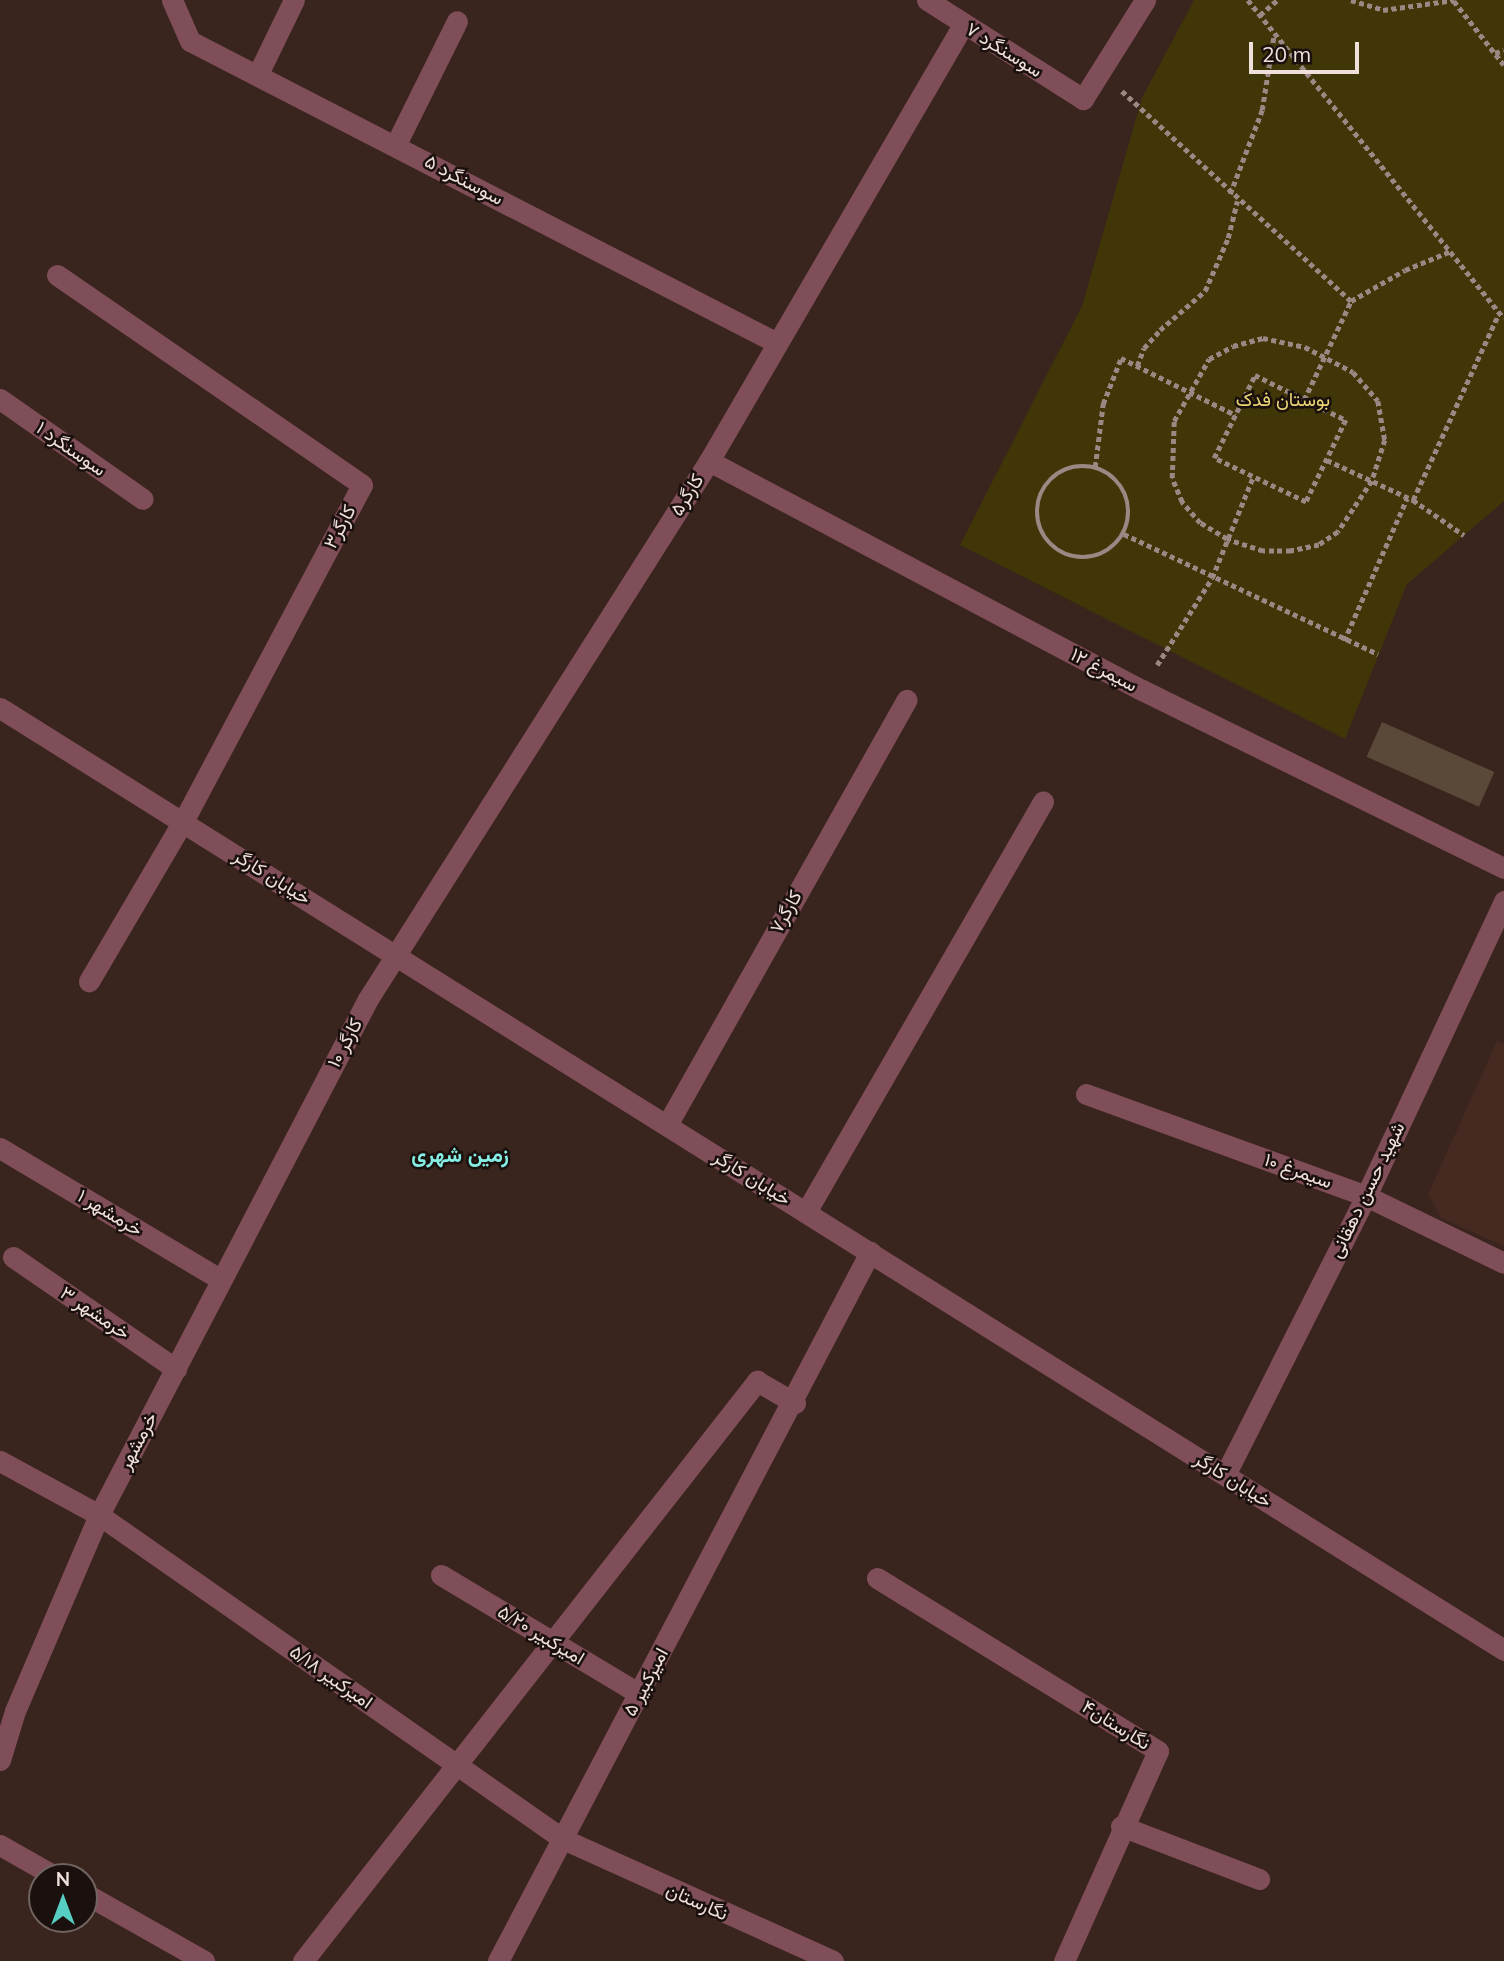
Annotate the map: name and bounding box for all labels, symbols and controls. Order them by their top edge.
street label: سوسنگرد ۷ [962,18,1046,82]
scale bar [1252,28,1362,72]
text: 20 m [1262,41,1311,67]
street label: سوسنگرد ۵ [421,150,507,210]
park label: بوستان فدک [1236,389,1330,411]
street label: سوسنگرد ۱ [32,417,110,481]
street label: کارگر۵ [665,470,709,520]
street label: کارگر۳ [319,501,361,553]
street label: سیمرغ ۱۲ [1067,643,1141,697]
street label: خیابان کارگر [229,844,315,910]
street label: کارگر۷ [765,887,807,937]
street label: کارگر ۱۰ [323,1015,367,1071]
street label: شهید حسن دهقانی [1324,1118,1410,1262]
district label: زمین شهری [411,1141,509,1167]
street label: خیابان کارگر [709,1145,795,1211]
street label: سیمرغ ۱۰ [1261,1148,1335,1194]
street label: خرمشهر ۱ [73,1185,147,1241]
street label: خرمشهر ۳ [56,1281,134,1345]
street label: خرمشهر [113,1408,163,1474]
street label: خیابان کارگر [1190,1447,1276,1513]
street label: امیرکبیر ۵/۲۰ [494,1600,588,1670]
street label: امیرکبیر ۵/۱۸ [285,1640,377,1714]
street label: امیرکبیر ۵ [619,1644,673,1720]
street label: نگارستان۴ [1078,1695,1154,1755]
north arrow [28,1863,98,1933]
text: N [56,1867,70,1891]
street label: نگارستان [663,1878,731,1926]

